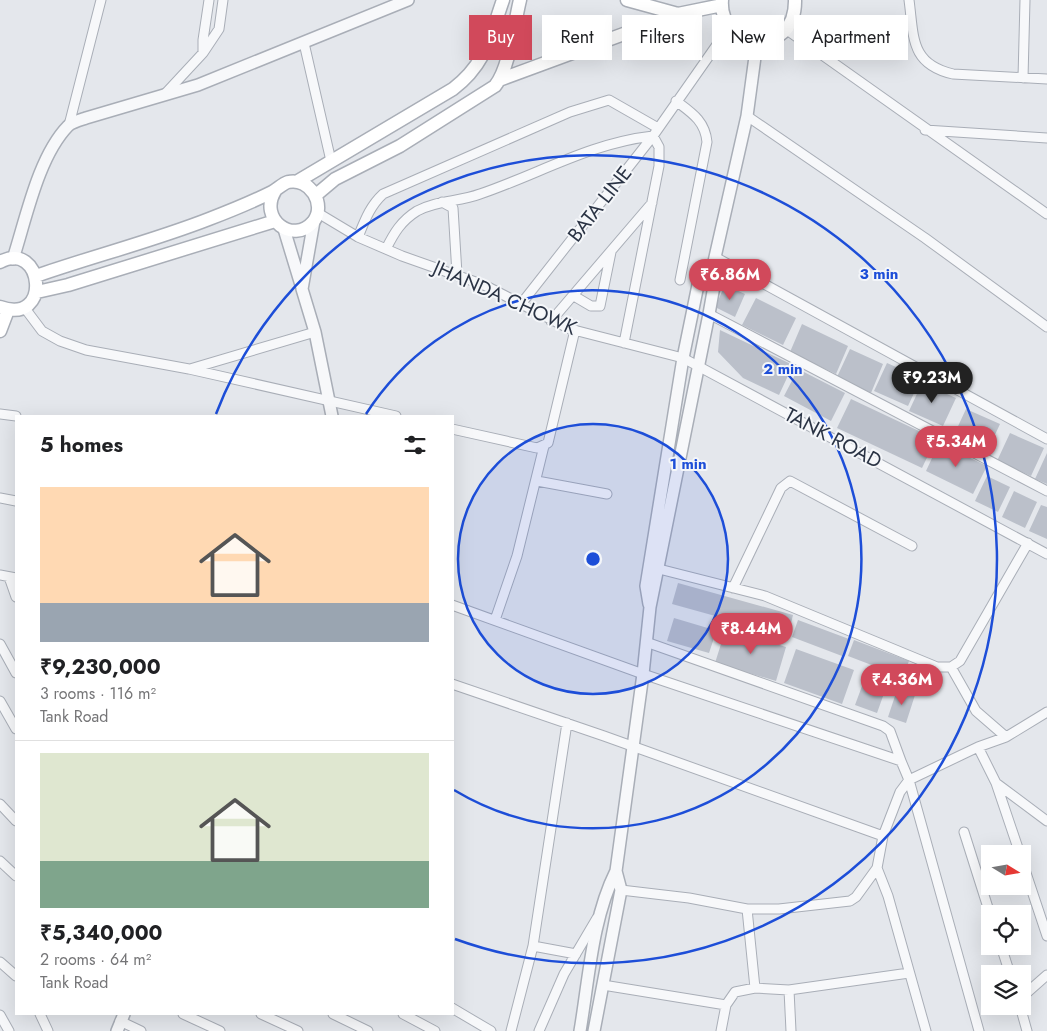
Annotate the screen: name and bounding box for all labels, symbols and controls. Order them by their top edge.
chip: Buy [469,15,532,60]
chip: Rent [542,15,612,60]
chip: Filters [622,15,702,60]
chip: New [712,15,784,60]
chip: Apartment [794,15,908,60]
street label: BATA LINE [561,160,639,248]
street label: JHANDA CHOWK [426,252,582,343]
pin: ₹6.86M [689,258,771,301]
text: ₹6.86M [700,263,760,286]
text: 3 min [860,263,898,285]
text: 2 min [763,358,803,380]
pin: ₹9.23M [891,362,973,404]
text: ₹9.23M [903,366,961,389]
street label: TANK ROAD [779,400,887,476]
pin: ₹5.34M [915,426,997,468]
text: 5 homes [40,430,123,460]
text: ₹5.34M [926,430,986,453]
icon: filters [401,431,429,459]
text: 1 min [669,453,707,475]
icon: home [190,520,280,610]
centre of rings [584,550,602,568]
pin: ₹8.44M [710,612,792,655]
text: ₹8.44M [721,617,781,640]
text: ₹9,230,000 [40,652,161,682]
pin: ₹4.36M [861,664,943,706]
text: ₹4.36M [872,668,932,691]
text: 3 rooms · 116 m² [40,682,156,705]
text: Tank Road [40,705,108,728]
icon: home [190,785,280,875]
north arrow [981,845,1031,895]
map controls [981,845,1031,1015]
button: locate [981,905,1031,955]
text: ₹5,340,000 [40,918,162,948]
text: 2 rooms · 64 m² [40,948,151,971]
button: layers [981,965,1031,1015]
text: Tank Road [40,971,108,994]

